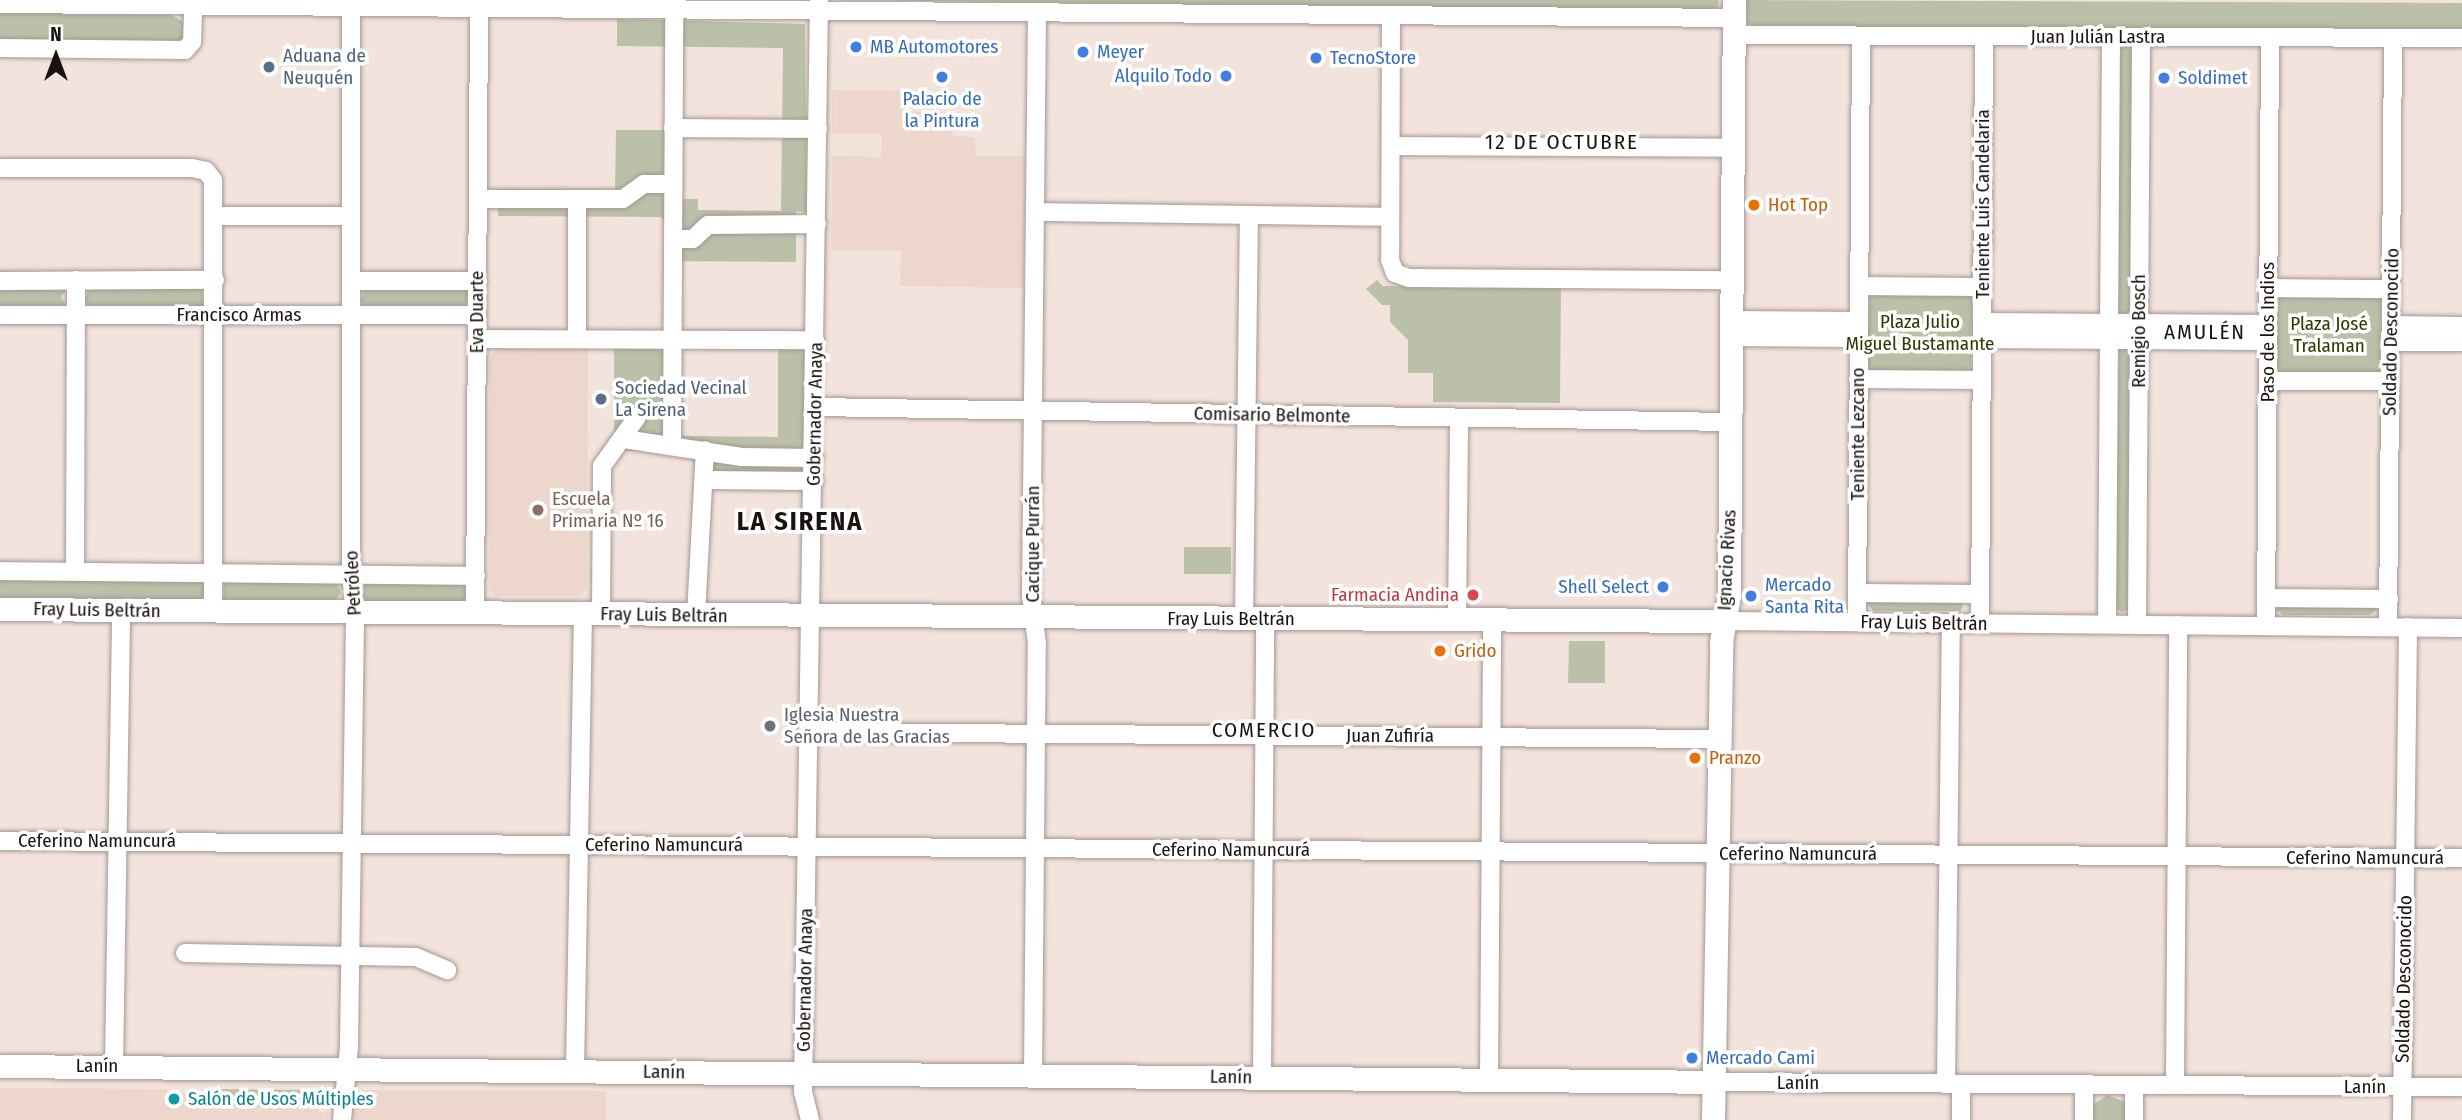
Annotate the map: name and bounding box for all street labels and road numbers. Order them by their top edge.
street label: Juan Julián Lastra [2031,26,2165,48]
street label: Teniente Luis Candelaria [1972,109,1994,299]
street label: Soldado Desconocido [2378,248,2404,416]
street label: Paso de los Indios [2257,262,2279,402]
street label: Eva Duarte [466,271,488,353]
street label: Remigio Bosch [2128,274,2150,388]
street label: Francisco Armas [177,304,301,326]
street label: Gobernador Anaya [802,342,828,486]
street label: Teniente Lezcano [1847,368,1869,500]
street label: Comisario Belmonte [1194,402,1350,428]
street label: Cacique Purrán [1022,485,1044,603]
street label: Ignacio Rivas [1713,509,1741,611]
street label: Petróleo [340,550,366,616]
street label: Fray Luis Beltrán [33,597,161,623]
street label: Fray Luis Beltrán [600,602,728,628]
street label: Fray Luis Beltrán [1167,608,1295,630]
street label: Fray Luis Beltrán [1860,610,1988,636]
street label: Juan Zufiría [1346,725,1434,747]
street label: Ceferino Namuncurá [18,830,176,852]
street label: Ceferino Namuncurá [585,834,743,856]
street label: Ceferino Namuncurá [1152,839,1310,861]
street label: Ceferino Namuncurá [1719,843,1877,865]
street label: Ceferino Namuncurá [2286,847,2444,869]
street label: Soldado Desconocido [2391,895,2417,1063]
street label: Gobernador Anaya [792,908,818,1052]
street label: Lanín [76,1055,118,1077]
street label: Lanín [643,1060,685,1084]
street label: Lanín [1210,1065,1252,1089]
street label: Lanín [1777,1072,1819,1094]
street label: Lanín [2344,1076,2386,1098]

